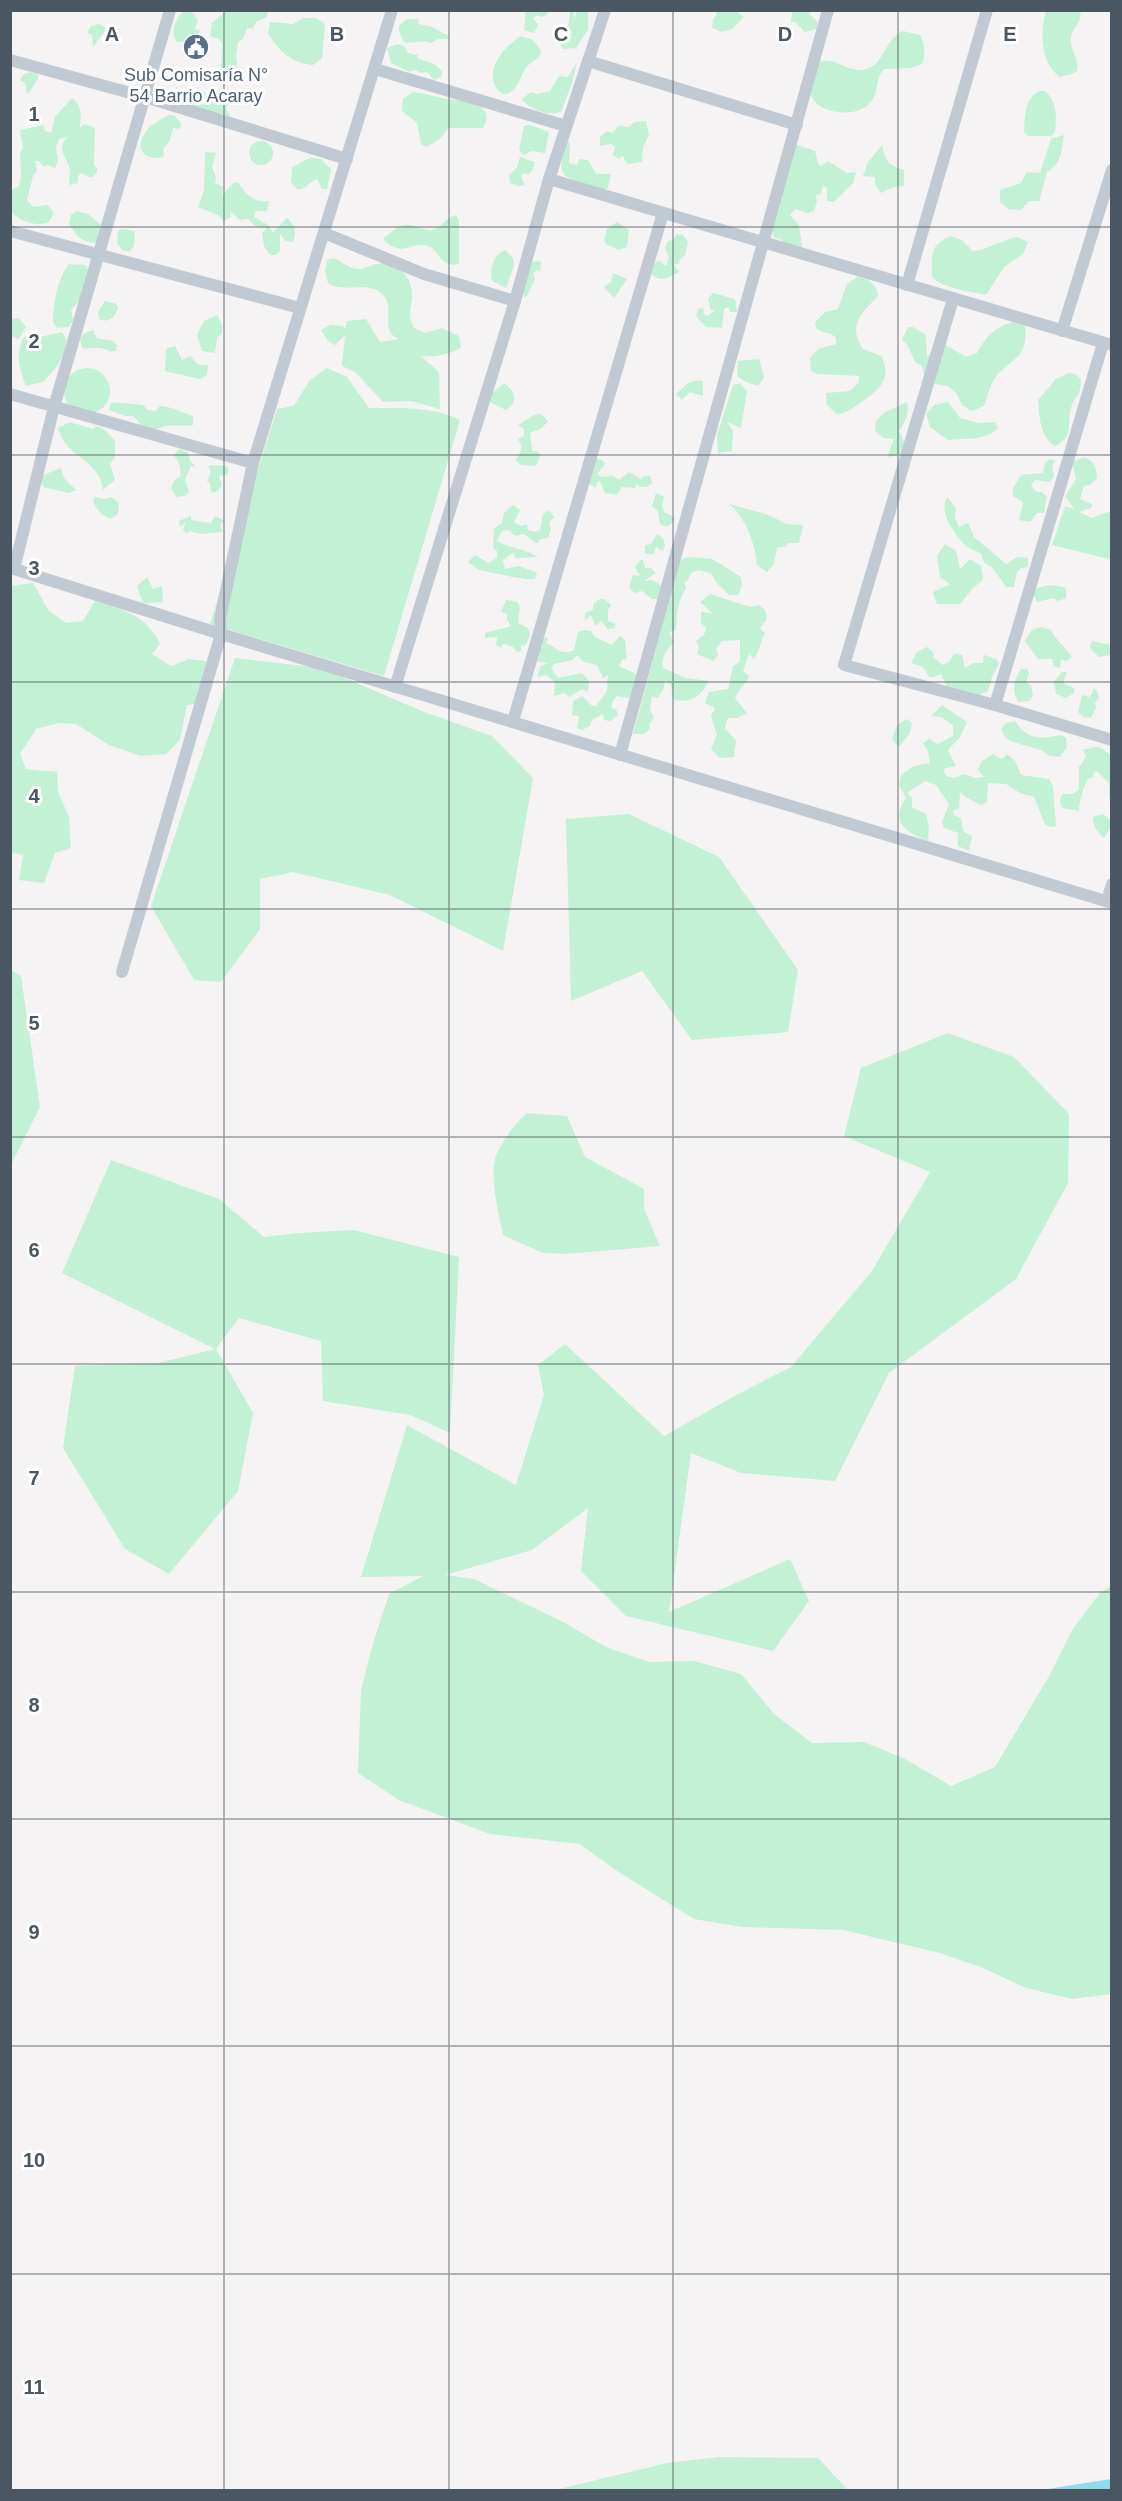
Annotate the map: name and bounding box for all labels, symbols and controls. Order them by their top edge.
text: A [105,23,119,45]
text: B [330,23,344,45]
text: C [554,23,568,45]
text: D [778,23,792,45]
text: E [1003,23,1017,45]
public building icon: Sub Comisaría N° 54 Barrio Acaray [181,32,211,62]
place label: Sub Comisaría N° 54 Barrio Acaray [124,65,268,106]
text: 1 [28,103,40,125]
text: 2 [28,330,40,352]
text: 3 [28,557,40,579]
text: 4 [28,785,40,807]
text: 5 [28,1012,40,1034]
text: 6 [28,1239,40,1261]
text: 7 [28,1467,40,1489]
text: 8 [28,1694,40,1716]
text: 9 [28,1921,40,1943]
text: 10 [23,2149,45,2171]
text: 11 [23,2376,45,2398]

